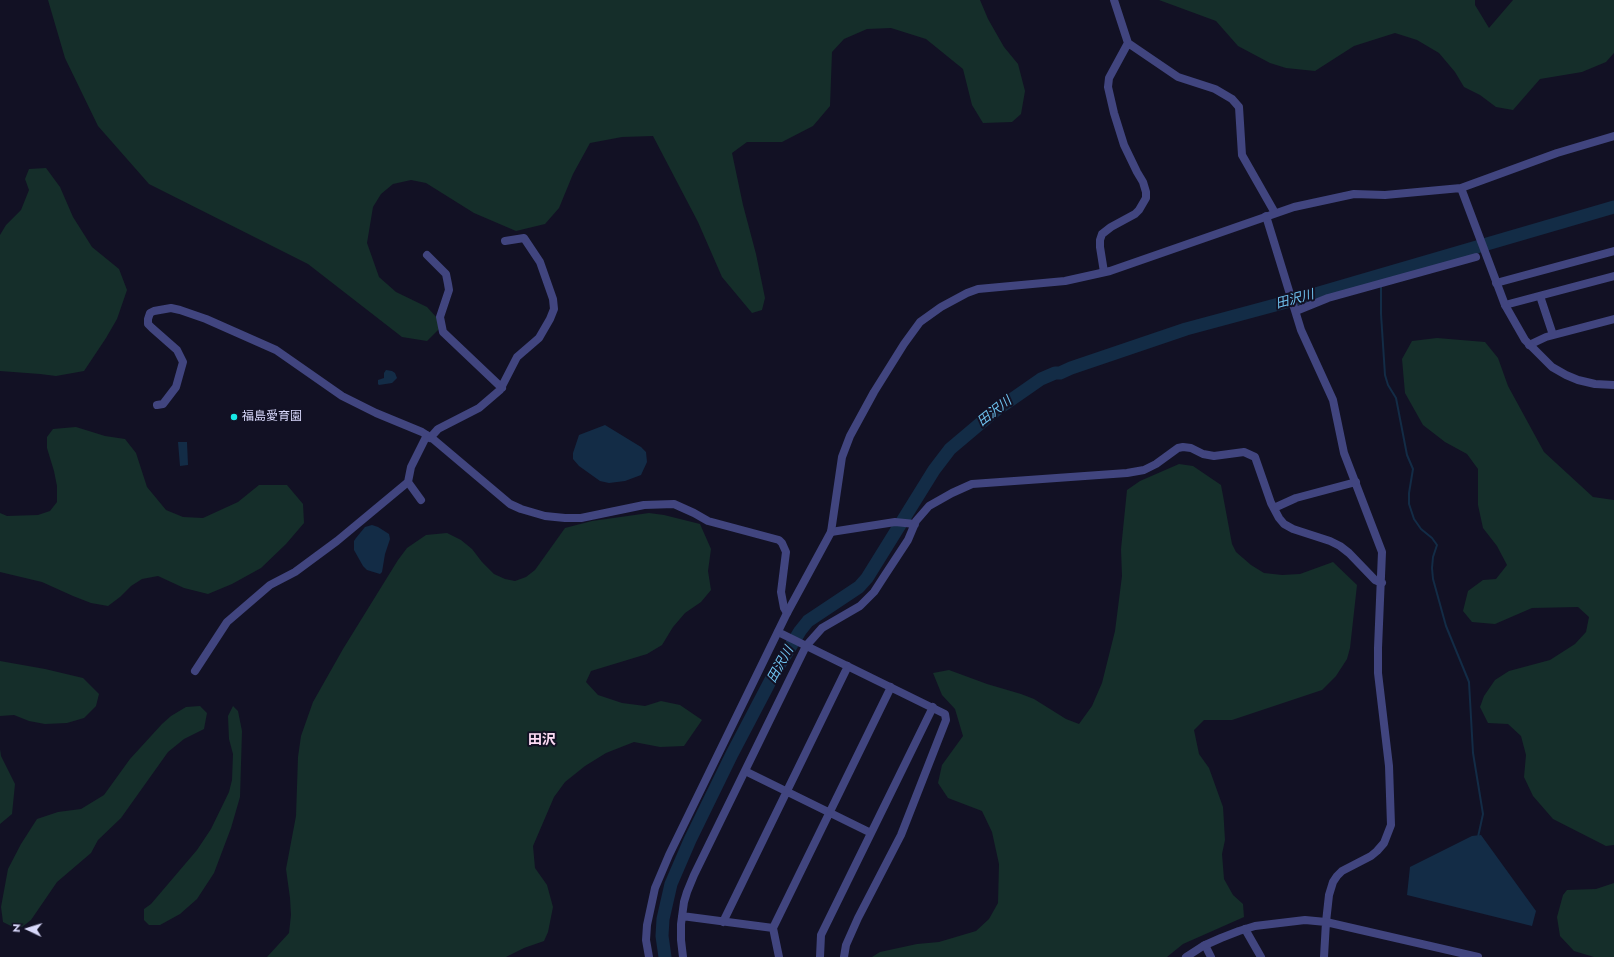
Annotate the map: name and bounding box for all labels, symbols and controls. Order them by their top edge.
water label: 田沢川 [1274,287,1316,313]
water label: 田沢川 [975,394,1015,430]
place label: 福島愛育園 [242,410,302,424]
marker: 福島愛育園 [229,412,239,422]
water label: 田沢川 [765,644,797,686]
district label: 田沢 [528,733,556,749]
north arrow [8,909,48,949]
text: N [8,923,24,933]

